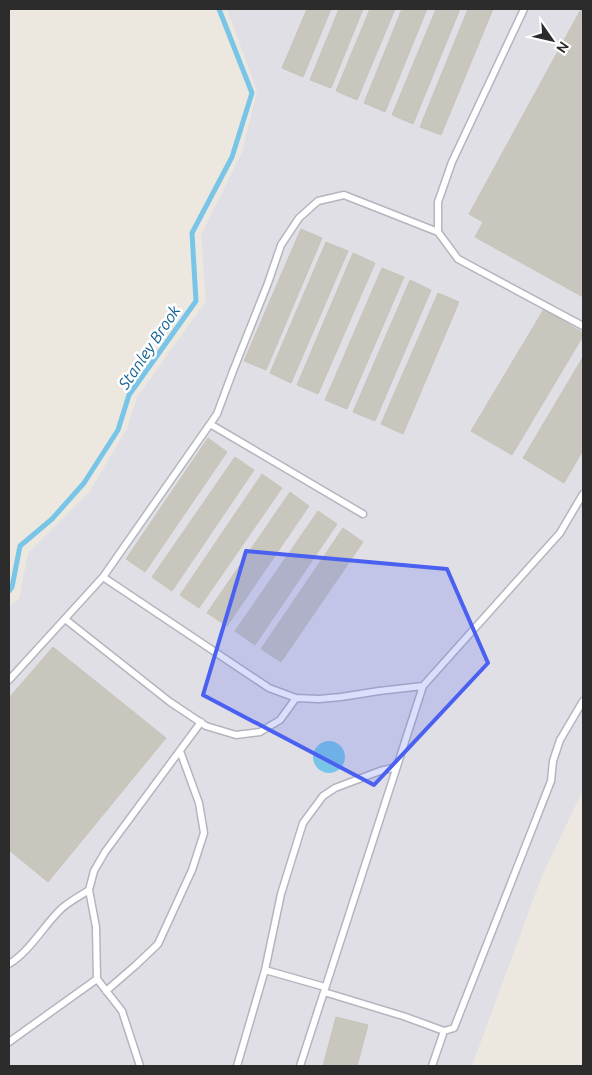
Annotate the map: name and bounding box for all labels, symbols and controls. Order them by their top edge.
north arrow [527,15,577,65]
text: N [553,38,572,56]
water label: Stanley Brook [114,301,184,393]

